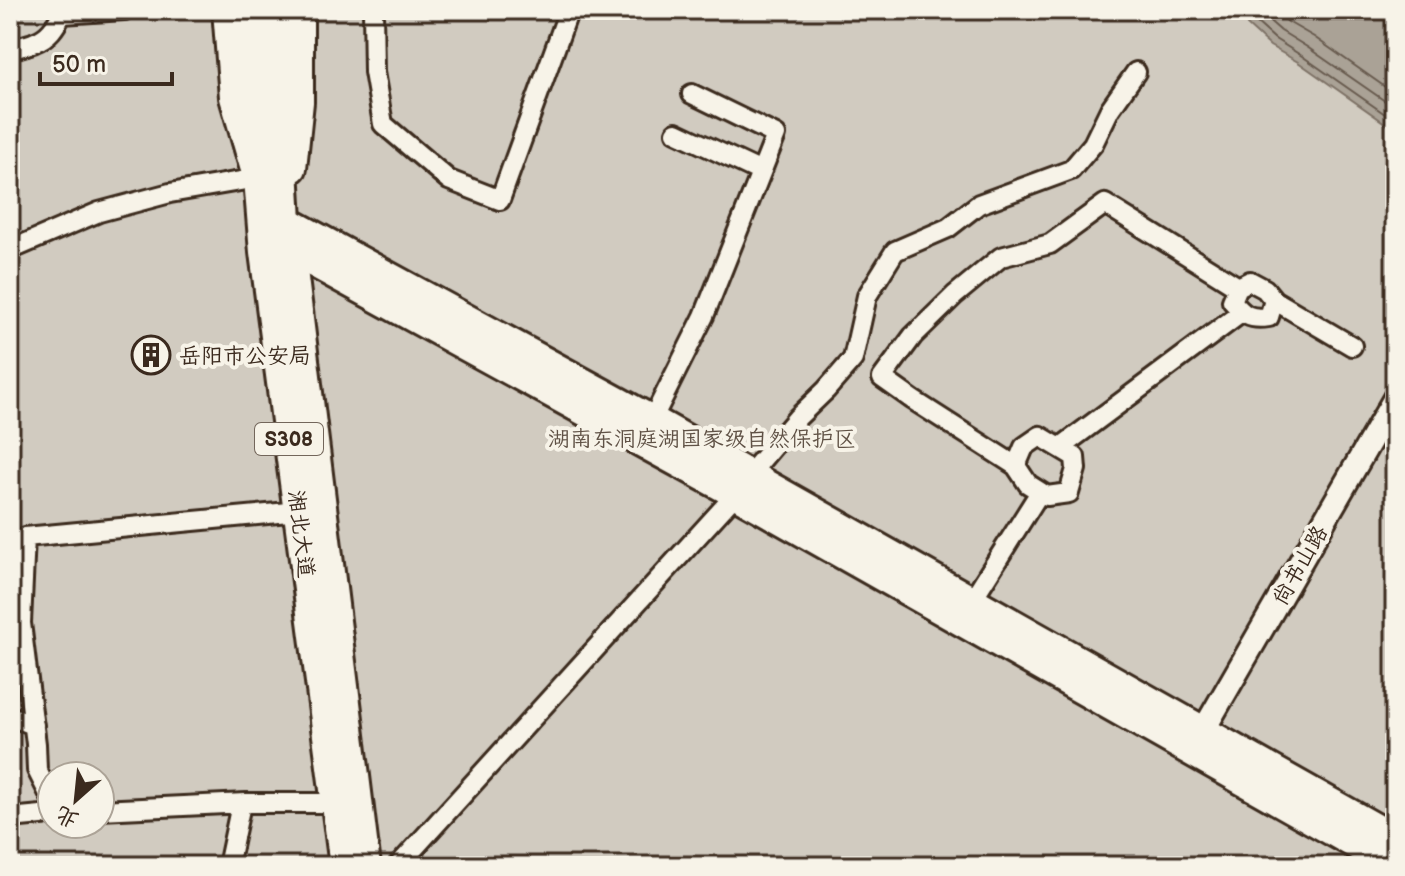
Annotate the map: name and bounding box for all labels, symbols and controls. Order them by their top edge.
scale bar [40,36,172,86]
text: 50 m [52,50,106,79]
building icon: 岳阳市公安局 [130,334,172,376]
place label: 岳阳市公安局 [179,343,311,370]
road number: S308 [255,423,323,455]
park label: 湖南东洞庭湖国家级自然保护区 [548,426,856,453]
street label: 湘北大道 [282,489,319,580]
street label: 尚书山路 [1267,521,1334,611]
north arrow [36,760,116,840]
text: 北 [52,799,84,834]

